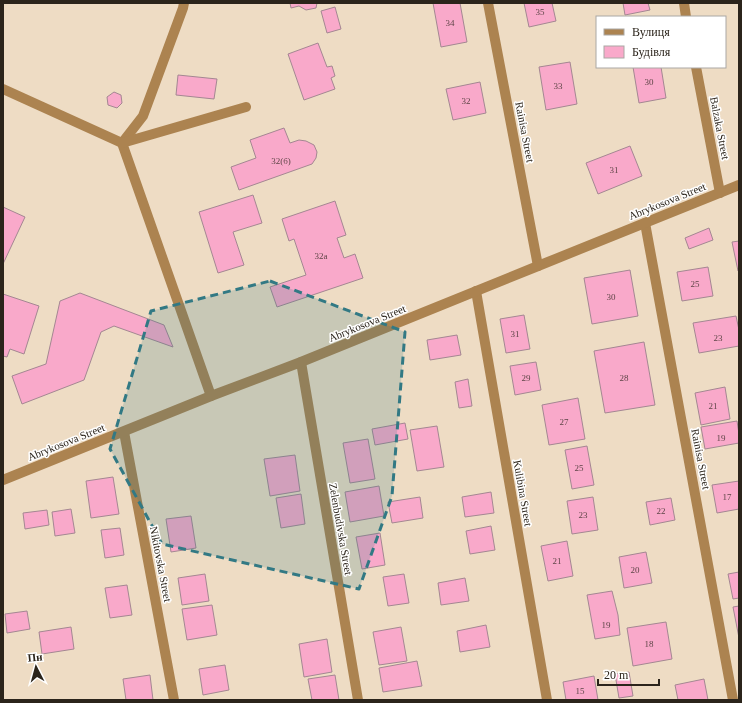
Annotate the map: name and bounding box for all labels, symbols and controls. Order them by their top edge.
house number: 35 [536,7,545,17]
legend [596,16,726,68]
house number: 34 [446,18,455,28]
text: Вулиця [632,25,670,39]
text: Будівля [632,45,671,59]
house number: 30 [645,77,654,87]
house number: 33 [554,81,563,91]
house number: 32 [462,96,471,106]
street label: Balzaka Street [708,96,732,160]
street label: Rainisa Street [513,101,537,163]
house number: 32(б) [271,156,291,166]
house number: 31 [610,165,619,175]
street label: Abrykosova Street [627,180,707,222]
house number: 32а [315,251,328,261]
house number: 25 [691,279,700,289]
house number: 30 [607,292,616,302]
street label: Abrykosova Street [327,302,407,344]
house number: 31 [511,329,520,339]
house number: 23 [714,333,723,343]
house number: 29 [522,373,531,383]
house number: 28 [620,373,629,383]
house number: 21 [709,401,718,411]
house number: 27 [560,417,569,427]
street label: Abrykosova Street [26,421,106,463]
street label: Rainisa Street [689,428,713,490]
house number: 19 [717,433,726,443]
street label: Kulibina Street [511,459,535,527]
house number: 25 [575,463,584,473]
street label: Zelenbudivska Street [327,482,355,576]
house number: 17 [723,492,732,502]
house number: 22 [657,506,666,516]
house number: 23 [579,510,588,520]
street label: Nikitovska Street [148,525,174,603]
house number: 21 [553,556,562,566]
house number: 20 [631,565,640,575]
house number: 19 [602,620,611,630]
house number: 18 [645,639,654,649]
north arrow [16,647,56,687]
text: Пн [27,650,44,664]
scale bar [598,661,659,687]
text: 20 m [604,668,629,682]
house number: 15 [576,686,585,696]

